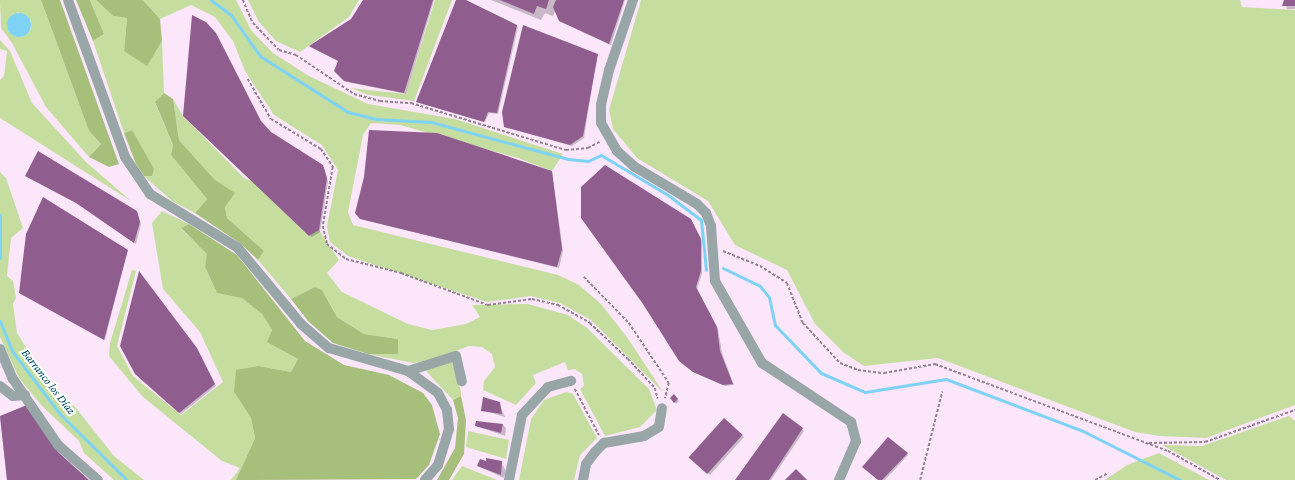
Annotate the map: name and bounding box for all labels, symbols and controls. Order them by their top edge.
water label: Barranco los Díaz [18,346,78,418]

